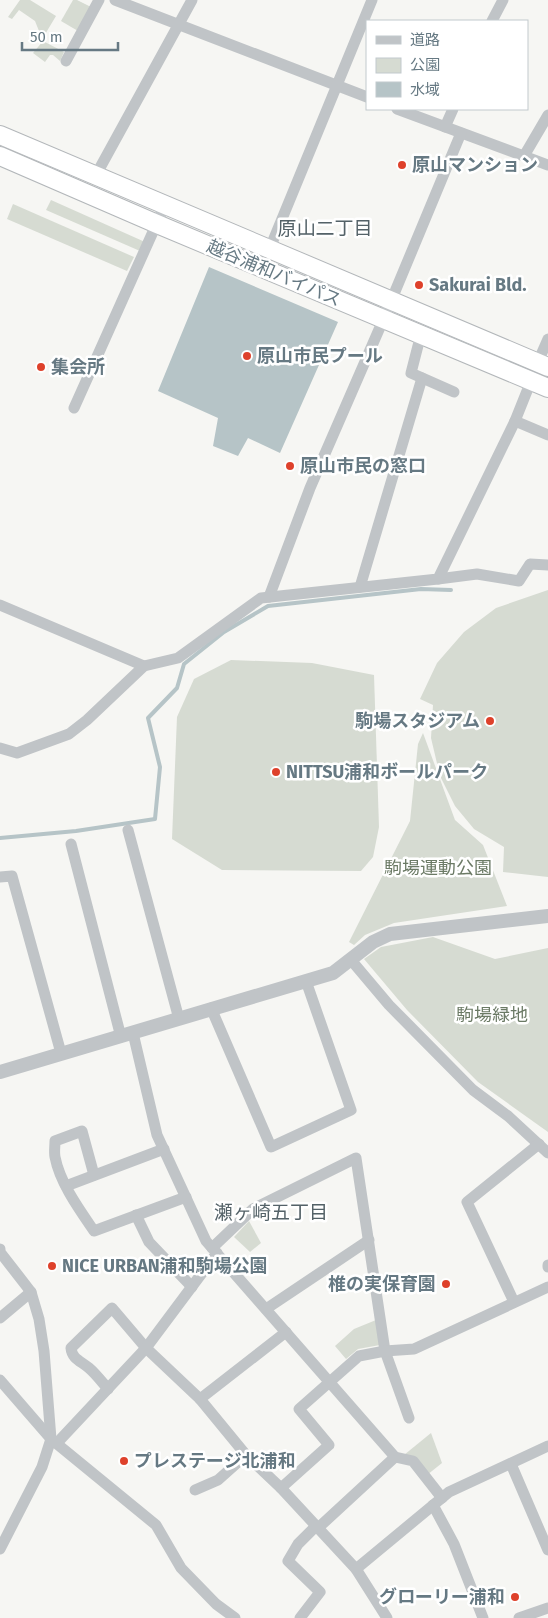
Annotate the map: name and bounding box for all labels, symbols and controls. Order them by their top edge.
scale bar [22,20,119,52]
legend [366,20,528,110]
text: 50 m [30,28,63,46]
text: 道路 [410,31,440,49]
text: 公園 [410,56,440,74]
text: 水域 [410,81,440,99]
place label: 原山マンション [412,154,538,176]
marker: 原山マンション [396,159,408,171]
district label: 原山二丁目 [277,217,373,240]
street label: 越谷浦和バイパス [204,235,344,311]
place label: Sakurai Bld. [429,274,527,296]
marker: Sakurai Bld. [413,279,425,291]
place label: 原山市民プール [257,345,383,367]
marker: 原山市民プール [241,350,253,362]
place label: 集会所 [51,356,105,378]
marker: 集会所 [35,361,47,373]
place label: 原山市民の窓口 [300,455,426,477]
marker: 原山市民の窓口 [284,460,296,472]
place label: 駒場スタジアム [355,710,480,732]
marker: 駒場スタジアム [484,715,496,727]
place label: NITTSU浦和ボールパーク [286,761,488,783]
marker: NITTSU浦和ボールパーク [270,766,282,778]
park label: 駒場運動公園 [384,857,492,879]
park label: 駒場緑地 [456,1004,528,1026]
district label: 瀬ヶ崎五丁目 [214,1201,328,1224]
place label: NICE URBAN浦和駒場公園 [62,1255,268,1277]
marker: NICE URBAN浦和駒場公園 [46,1260,58,1272]
place label: 椎の実保育園 [328,1273,436,1295]
marker: 椎の実保育園 [440,1278,452,1290]
place label: プレステージ北浦和 [134,1450,296,1472]
marker: プレステージ北浦和 [118,1455,130,1467]
place label: グローリー浦和 [379,1586,505,1608]
marker: グローリー浦和 [509,1591,521,1603]

